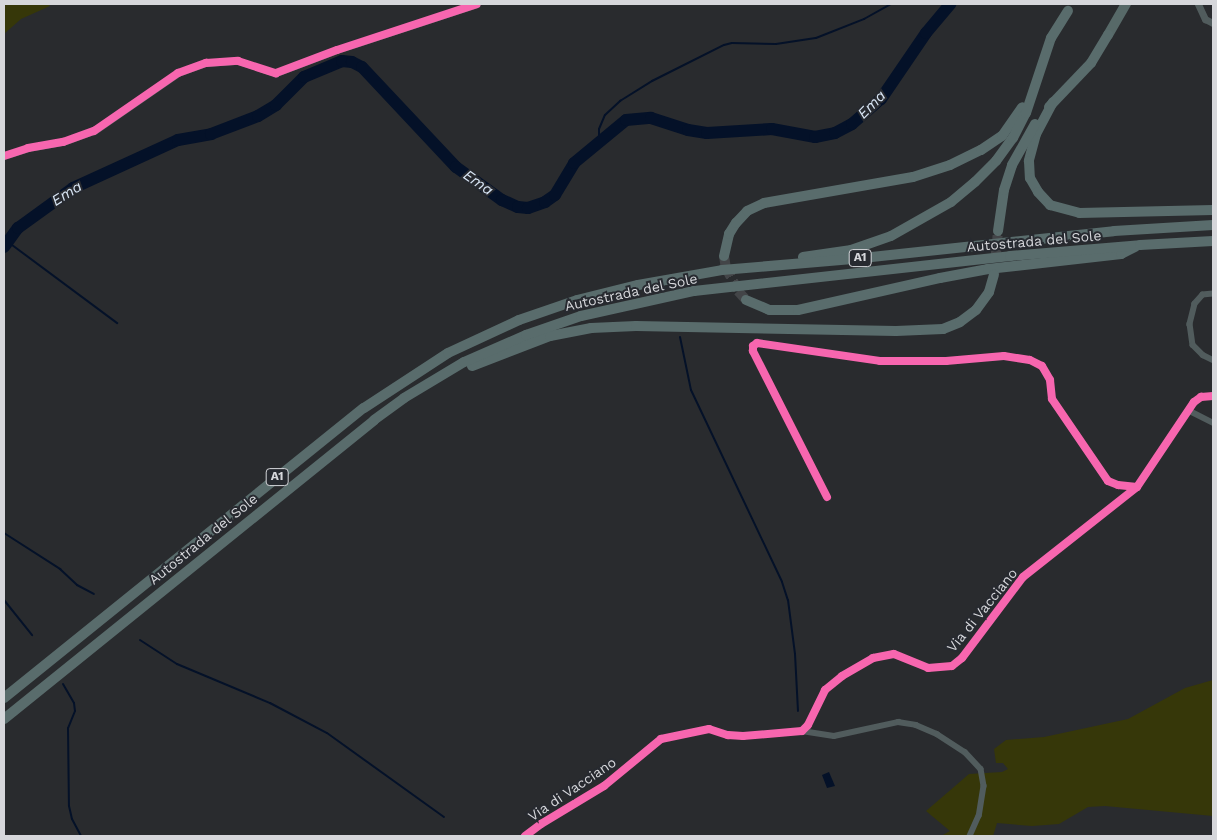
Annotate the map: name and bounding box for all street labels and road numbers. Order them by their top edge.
street label: Autostrada del Sole [966,227,1102,255]
road number: A1 [848,248,872,268]
street label: Autostrada del Sole [563,270,699,314]
road number: A1 [264,468,290,487]
street label: Autostrada del Sole [145,490,261,588]
street label: Via di Vacciano [943,565,1021,655]
street label: Via di Vacciano [524,753,620,825]

